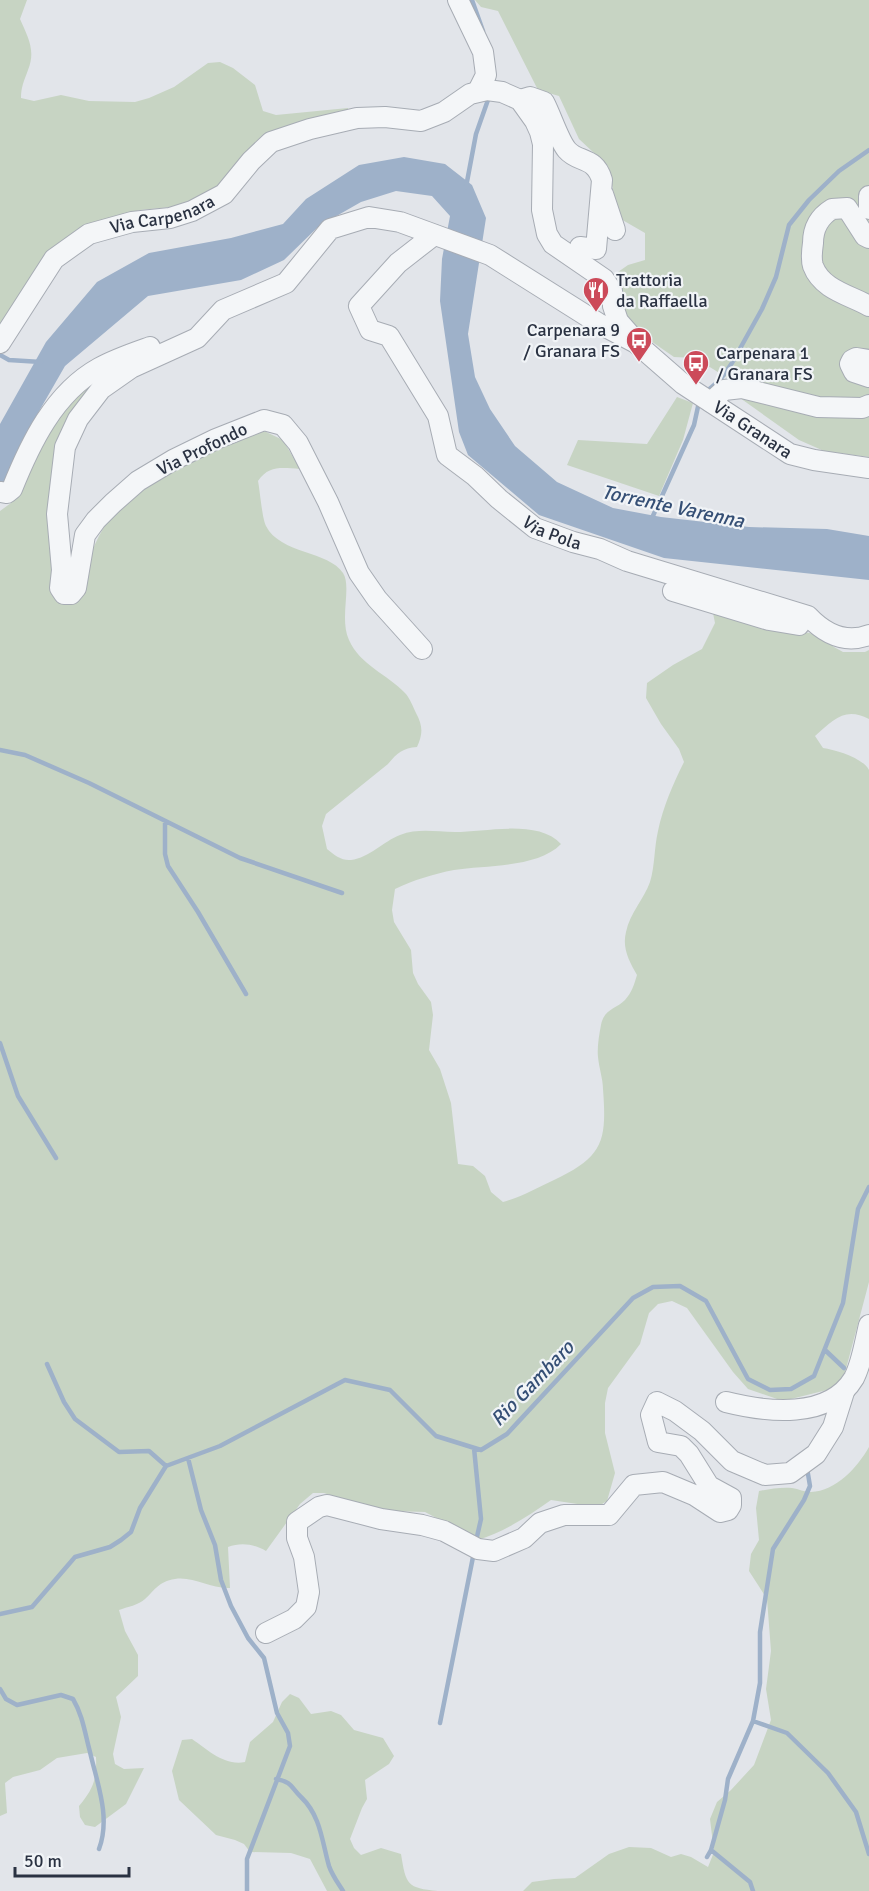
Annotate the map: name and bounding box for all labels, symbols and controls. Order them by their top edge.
street label: Via Carpenara [107,190,219,239]
place label: Trattoria da Raffaella [616,269,708,312]
restaurant icon: Trattoria da Raffaella [581,275,611,313]
place label: Carpenara 9 / Granara FS [523,319,620,362]
bus stop icon: Carpenara 9 / Granara FS [624,325,654,363]
place label: Carpenara 1 / Granara FS [716,342,813,385]
bus stop icon: Carpenara 1 / Granara FS [681,348,711,386]
street label: Via Granara [709,396,796,464]
street label: Via Profondo [153,418,251,480]
water label: Torrente Varenna [599,479,747,534]
street label: Via Pola [518,511,584,555]
water label: Rio Gambaro [485,1334,580,1431]
scale bar [15,1840,129,1878]
text: 50 m [24,1850,62,1872]

